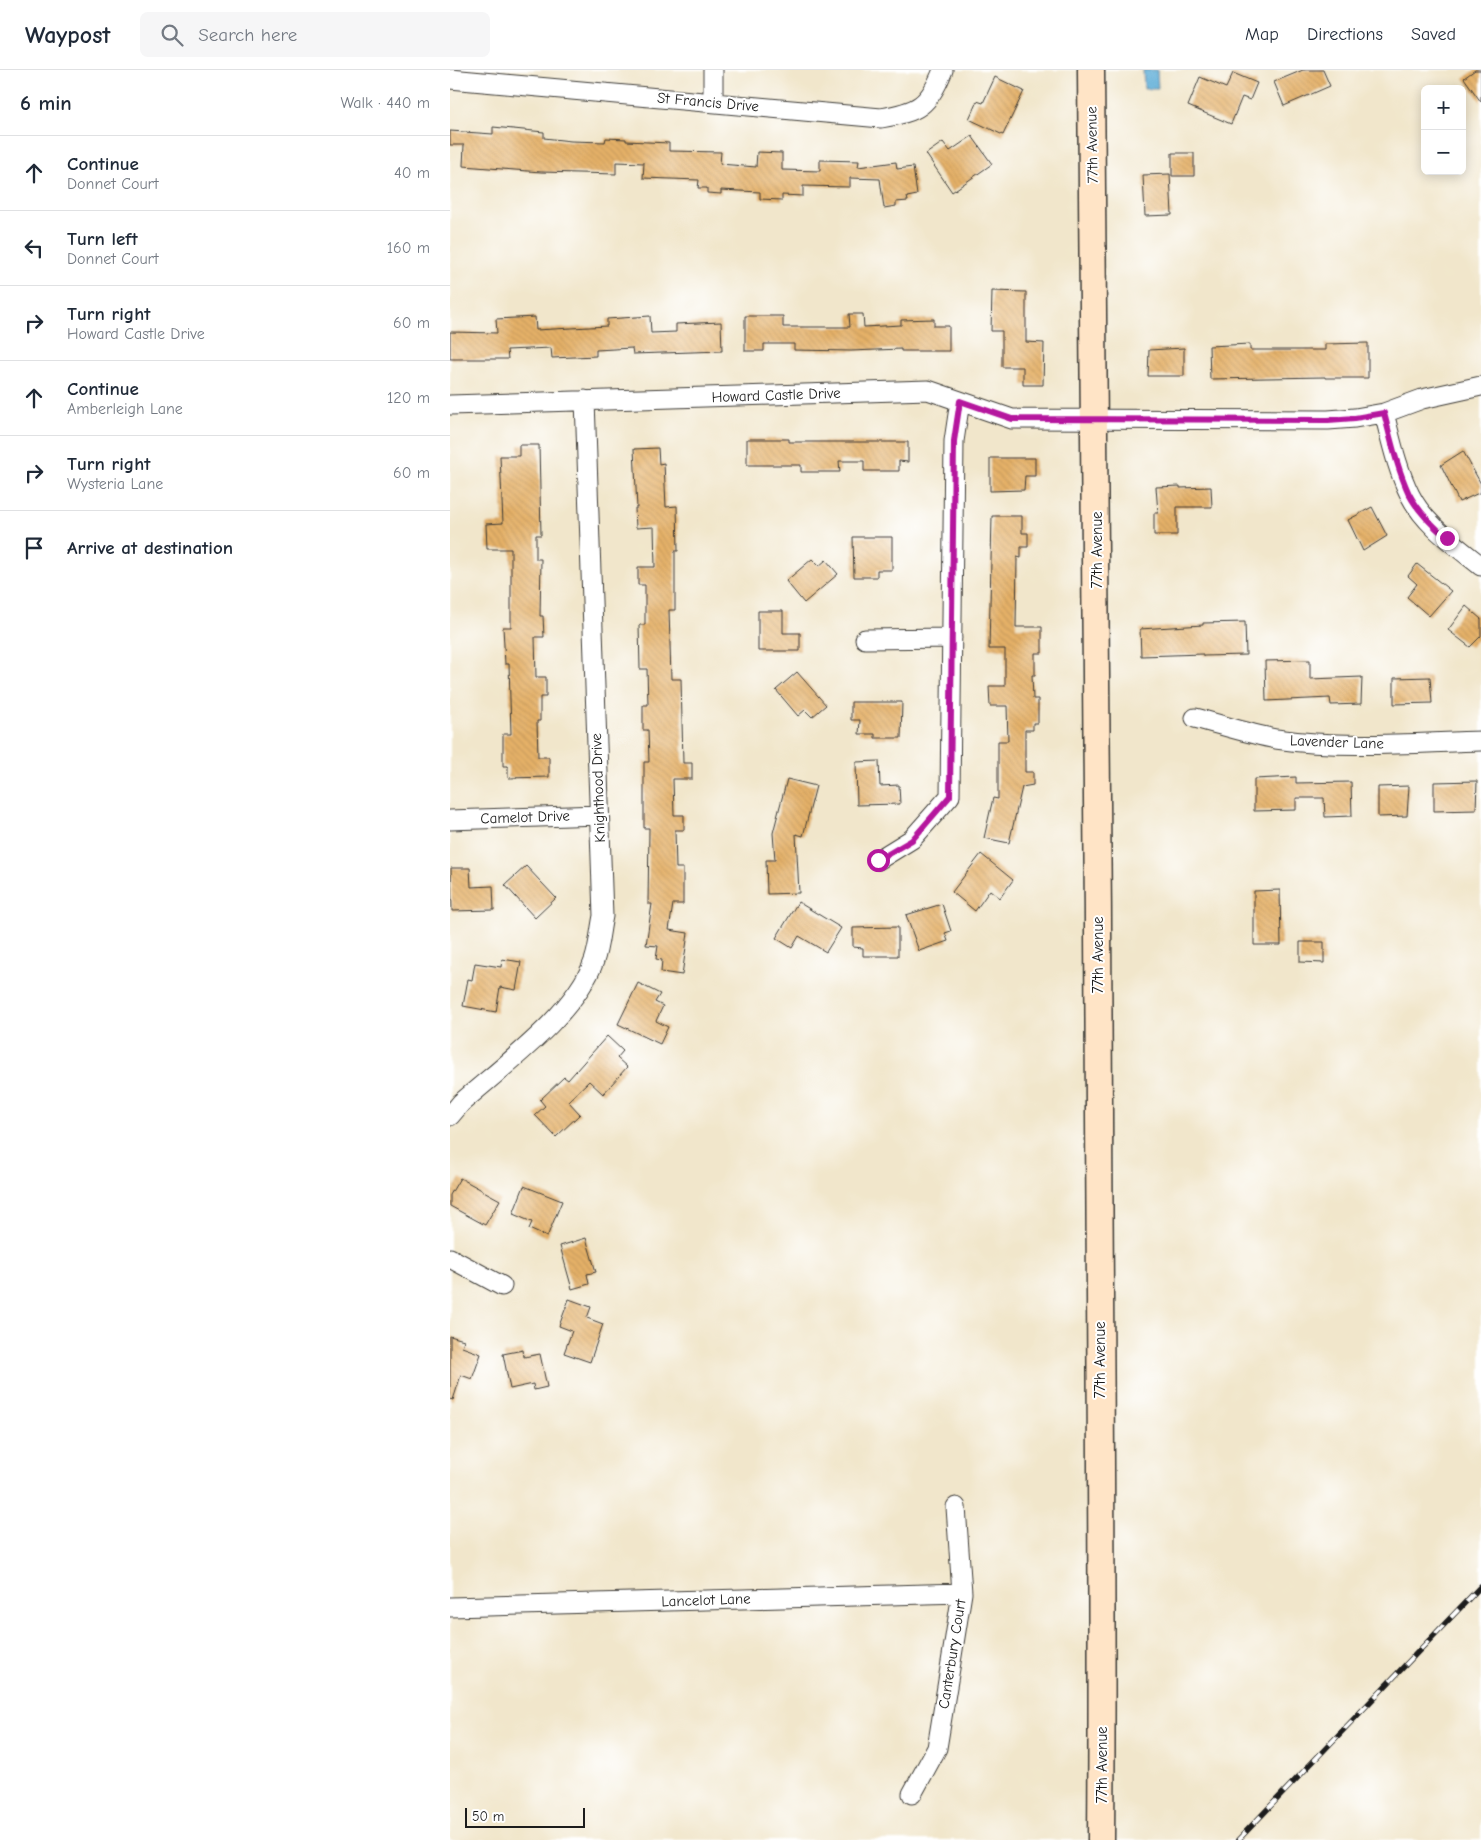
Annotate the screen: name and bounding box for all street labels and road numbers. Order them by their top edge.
street label: St Francis Drive [656,89,760,115]
street label: 77th Avenue [1082,106,1102,184]
street label: Howard Castle Drive [711,384,841,406]
street label: 77th Avenue [1088,511,1106,589]
street label: Lavender Lane [1290,731,1385,753]
street label: Knighthood Drive [587,732,609,843]
street label: Camelot Drive [480,806,571,828]
street label: 77th Avenue [1089,916,1107,994]
street label: 77th Avenue [1091,1321,1109,1399]
street label: Lancelot Lane [661,1589,751,1611]
street label: Canterbury Court [934,1597,970,1710]
street label: 77th Avenue [1093,1726,1111,1804]

